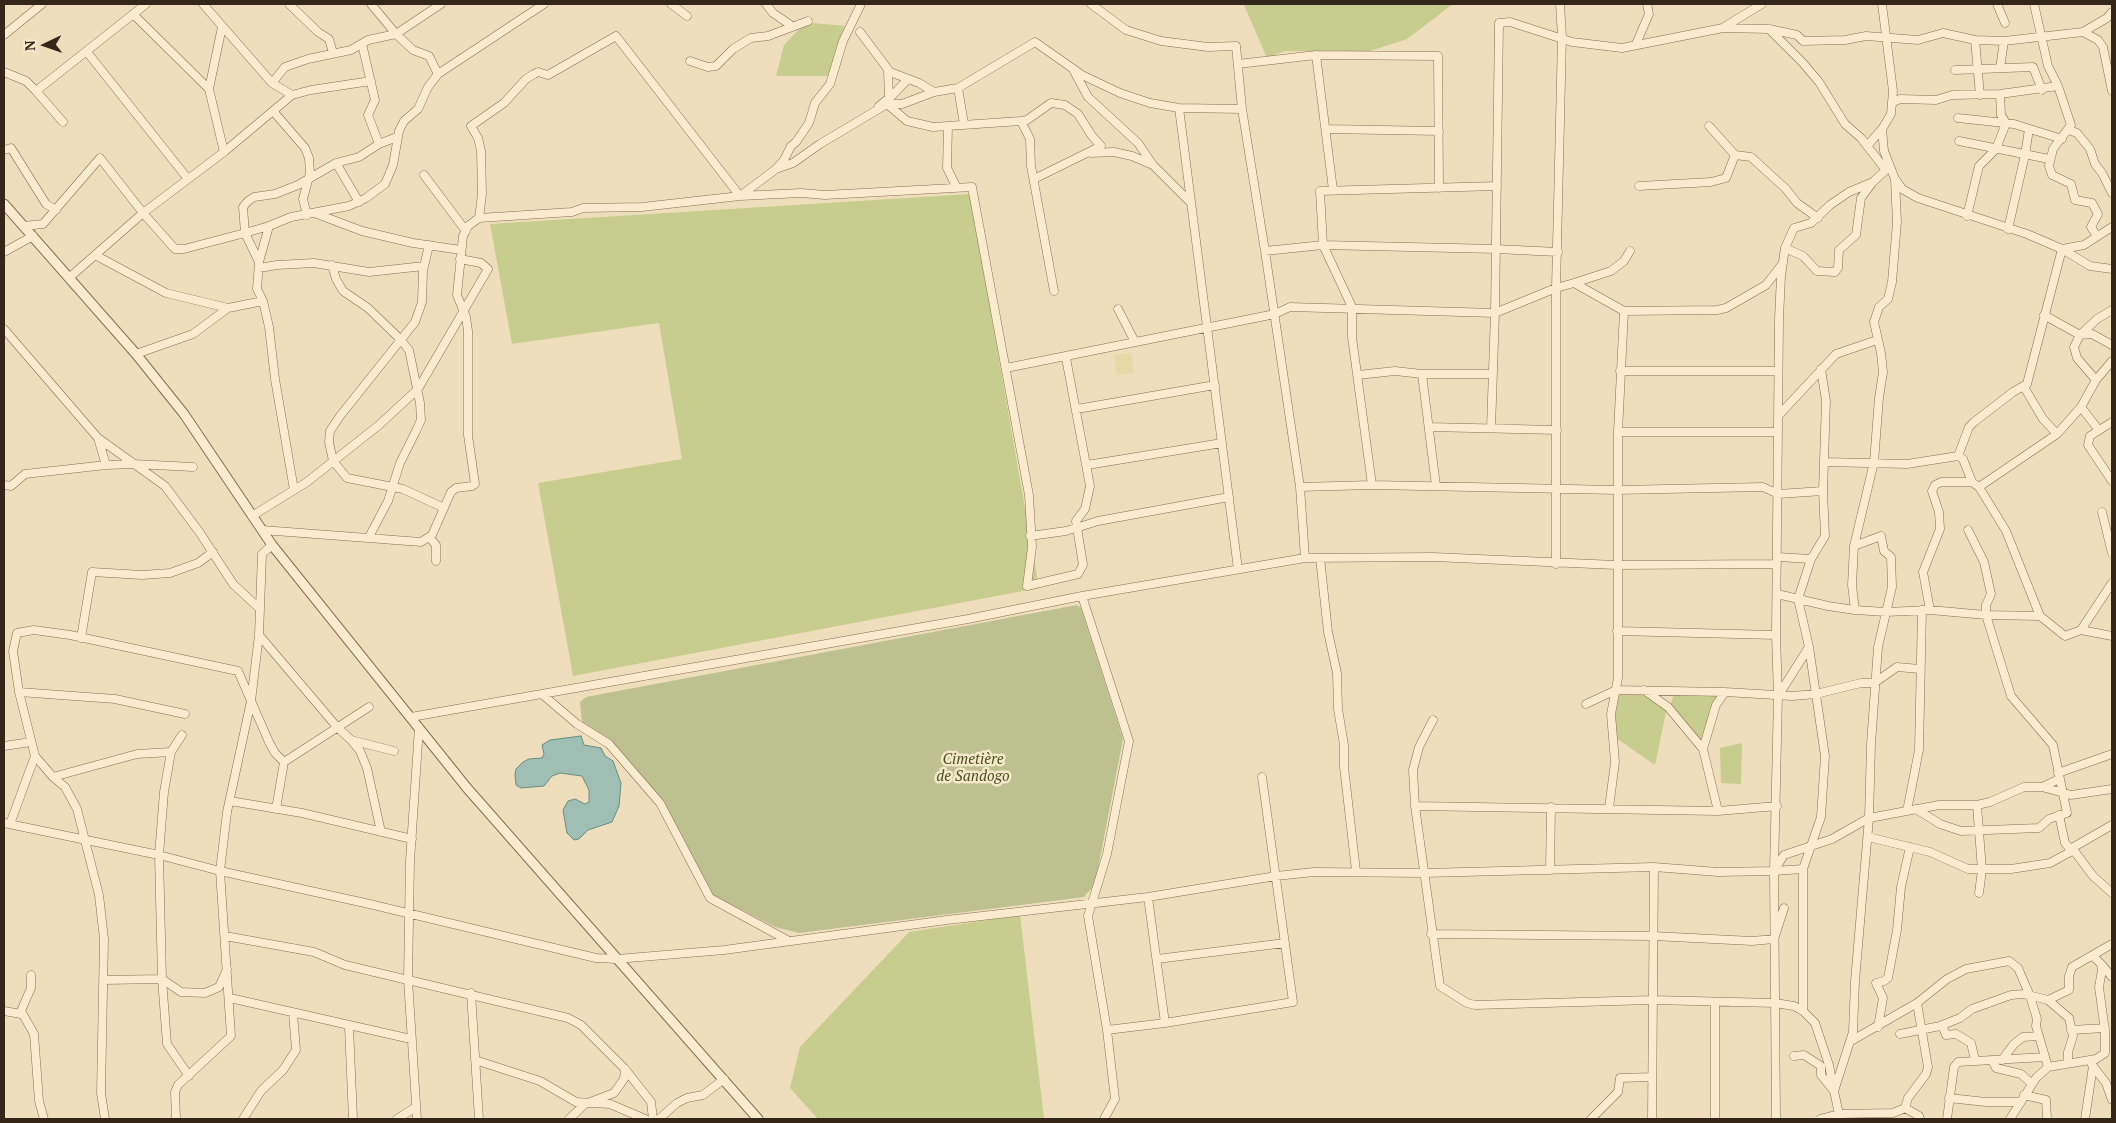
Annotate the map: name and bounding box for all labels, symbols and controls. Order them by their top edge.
north arrow [20,20,70,70]
text: N [20,40,39,52]
park label: Cimetière de Sandogo [936,751,1010,786]

